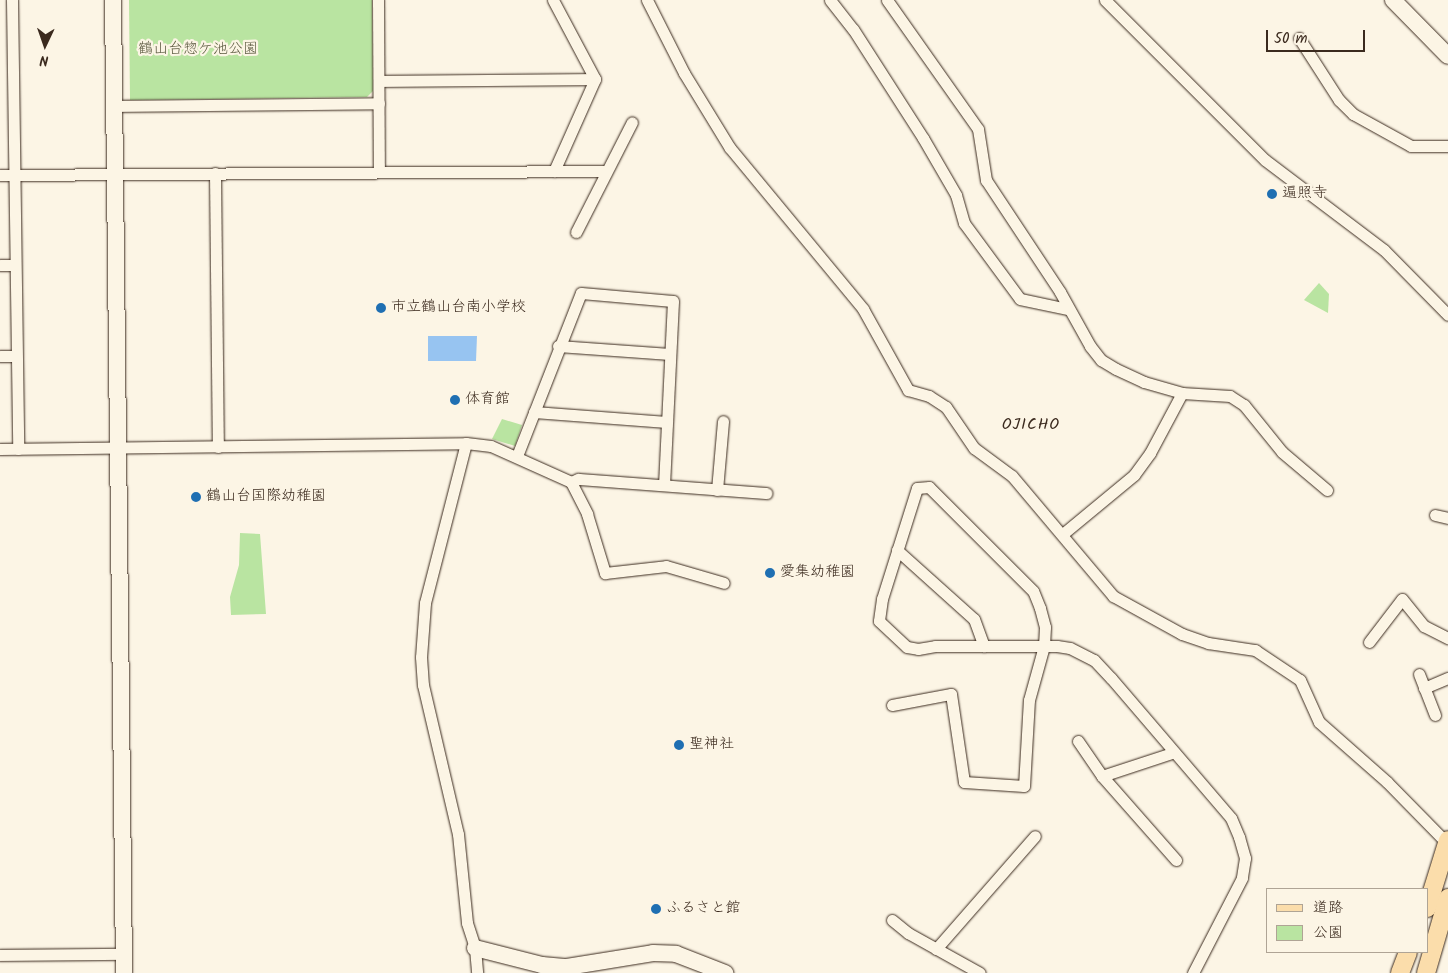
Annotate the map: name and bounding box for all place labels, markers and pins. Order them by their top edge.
place label: 遍照寺 [1282,185,1327,203]
marker: 遍照寺 [1266,188,1278,200]
place label: 市立鶴山台南小学校 [391,299,526,317]
marker: 市立鶴山台南小学校 [375,302,387,314]
place label: 体育館 [465,391,510,409]
marker: 体育館 [449,394,461,406]
place label: 鶴山台国際幼稚園 [206,488,326,506]
marker: 鶴山台国際幼稚園 [190,491,202,503]
place label: 愛集幼稚園 [780,564,855,582]
marker: 愛集幼稚園 [764,567,776,579]
place label: 聖神社 [689,736,734,754]
marker: 聖神社 [673,739,685,751]
place label: ふるさと館 [666,900,741,918]
marker: ふるさと館 [650,903,662,915]

